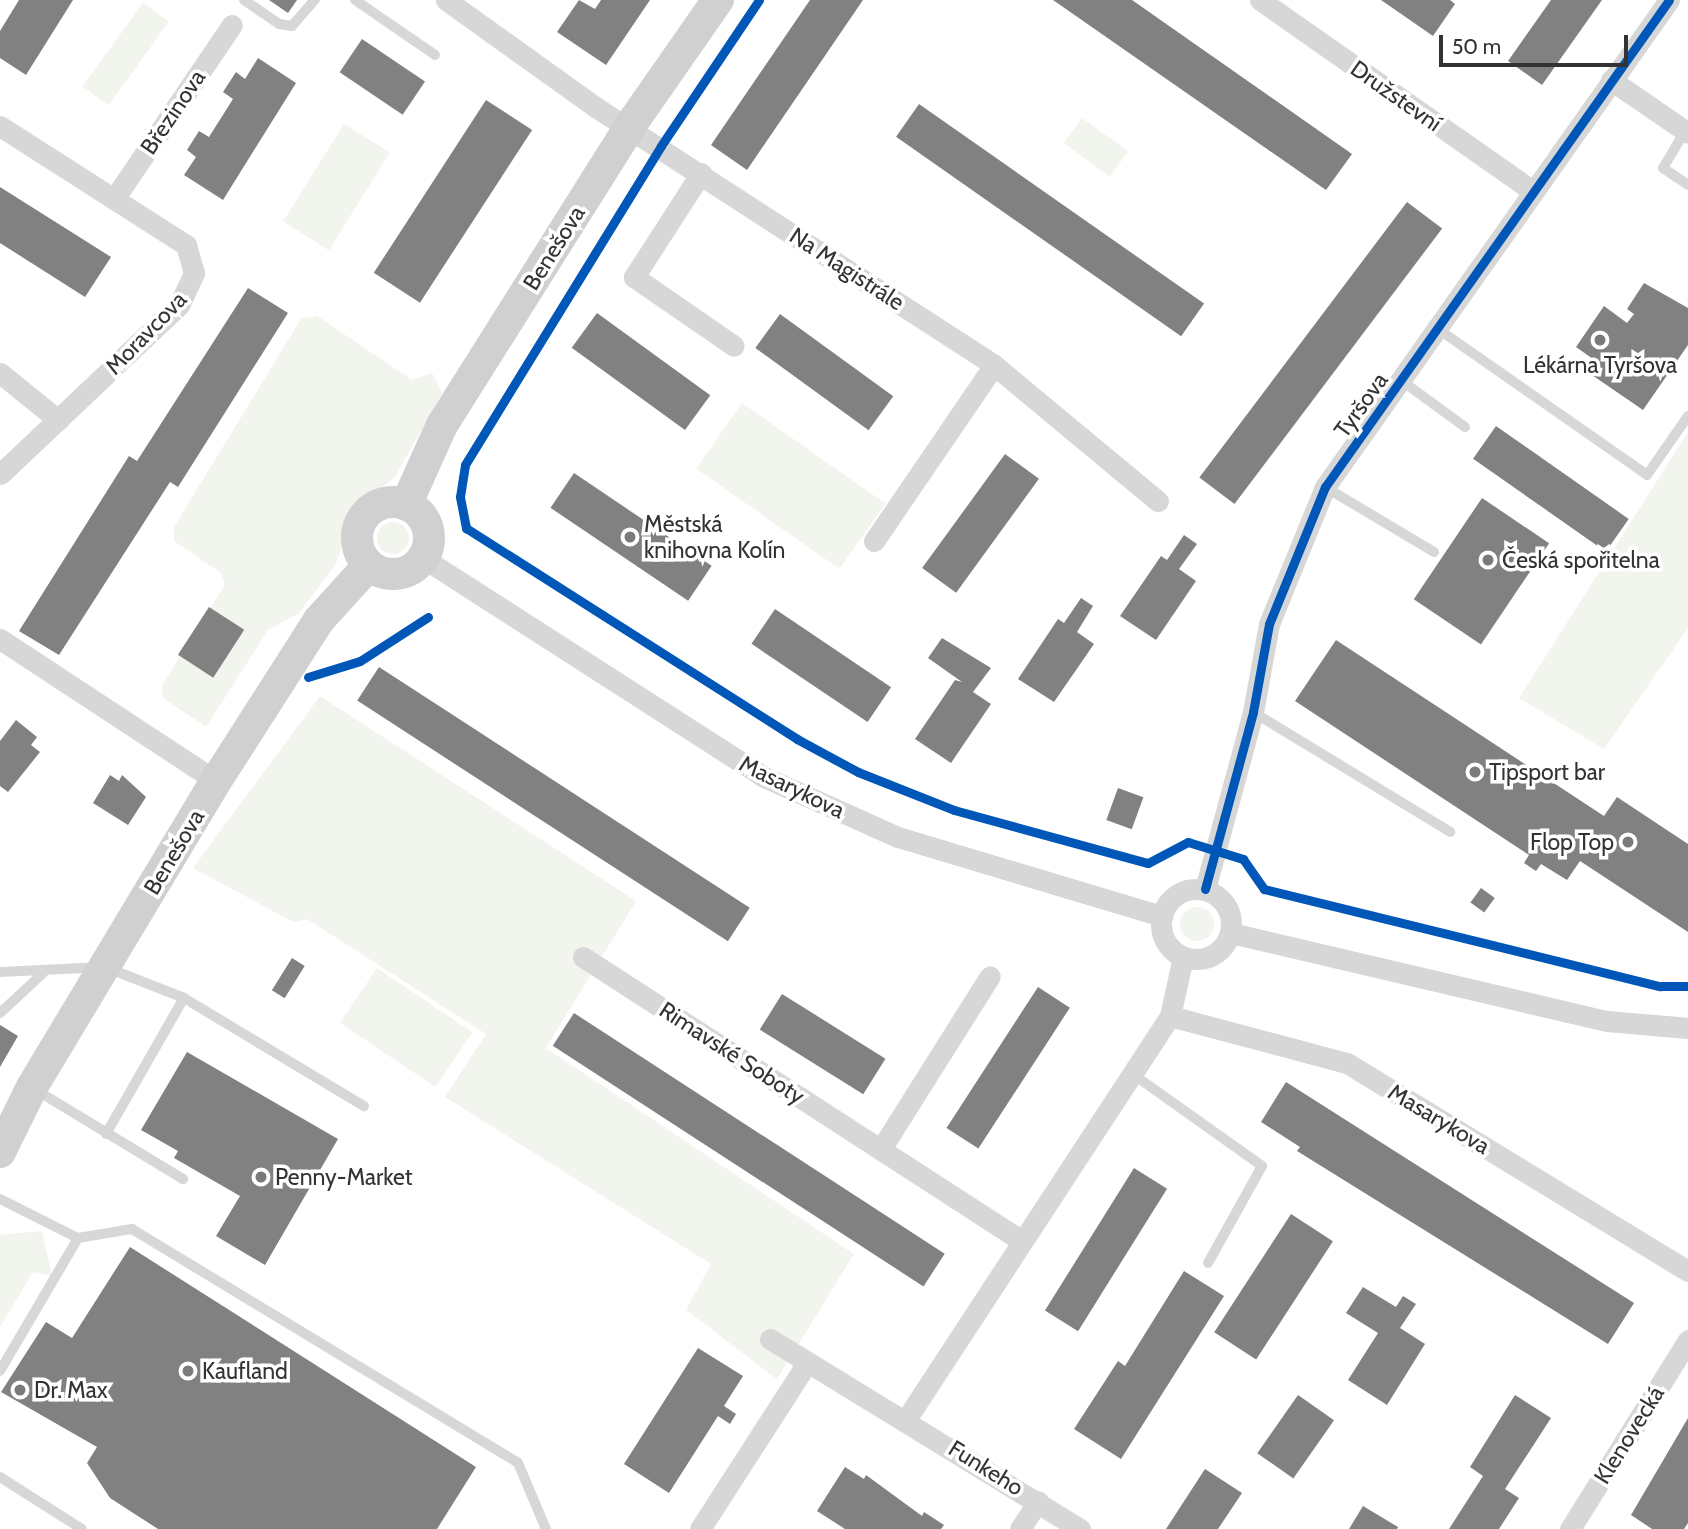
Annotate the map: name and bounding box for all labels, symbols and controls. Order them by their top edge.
scale bar [1443,21,1632,65]
text: 50 m [1452,34,1501,59]
street label: Družstevní [1345,55,1447,137]
street label: Březinova [135,64,211,160]
street label: Benešova [517,201,591,295]
street label: Na Magistrále [785,222,909,316]
street label: Moravcova [100,286,192,380]
marker: Lékárna Tyršova [1592,332,1608,348]
place label: Lékárna Tyršova [1523,351,1677,379]
street label: Tyršova [1328,367,1394,443]
place label: Městská knihovna Kolín [644,510,785,564]
marker: Městská knihovna Kolín [622,529,638,545]
place label: Česká spořitelna [1502,546,1660,574]
marker: Česká spořitelna [1480,552,1496,568]
street label: Masarykova [735,750,849,824]
place label: Tipsport bar [1489,758,1605,786]
marker: Tipsport bar [1467,764,1483,780]
street label: Benešova [138,804,210,900]
place label: Flop Top [1530,828,1614,856]
marker: Flop Top [1620,834,1636,850]
street label: Rimavské Soboty [654,996,810,1110]
street label: Masarykova [1383,1078,1495,1160]
place label: Penny-Market [275,1163,413,1191]
marker: Penny-Market [253,1169,269,1185]
place label: Kaufland [202,1357,288,1385]
marker: Kaufland [180,1363,196,1379]
place label: Dr. Max [34,1376,108,1404]
street label: Klenovecká [1588,1381,1670,1489]
marker: Dr. Max [12,1382,28,1398]
street label: Funkeho [944,1434,1028,1502]

